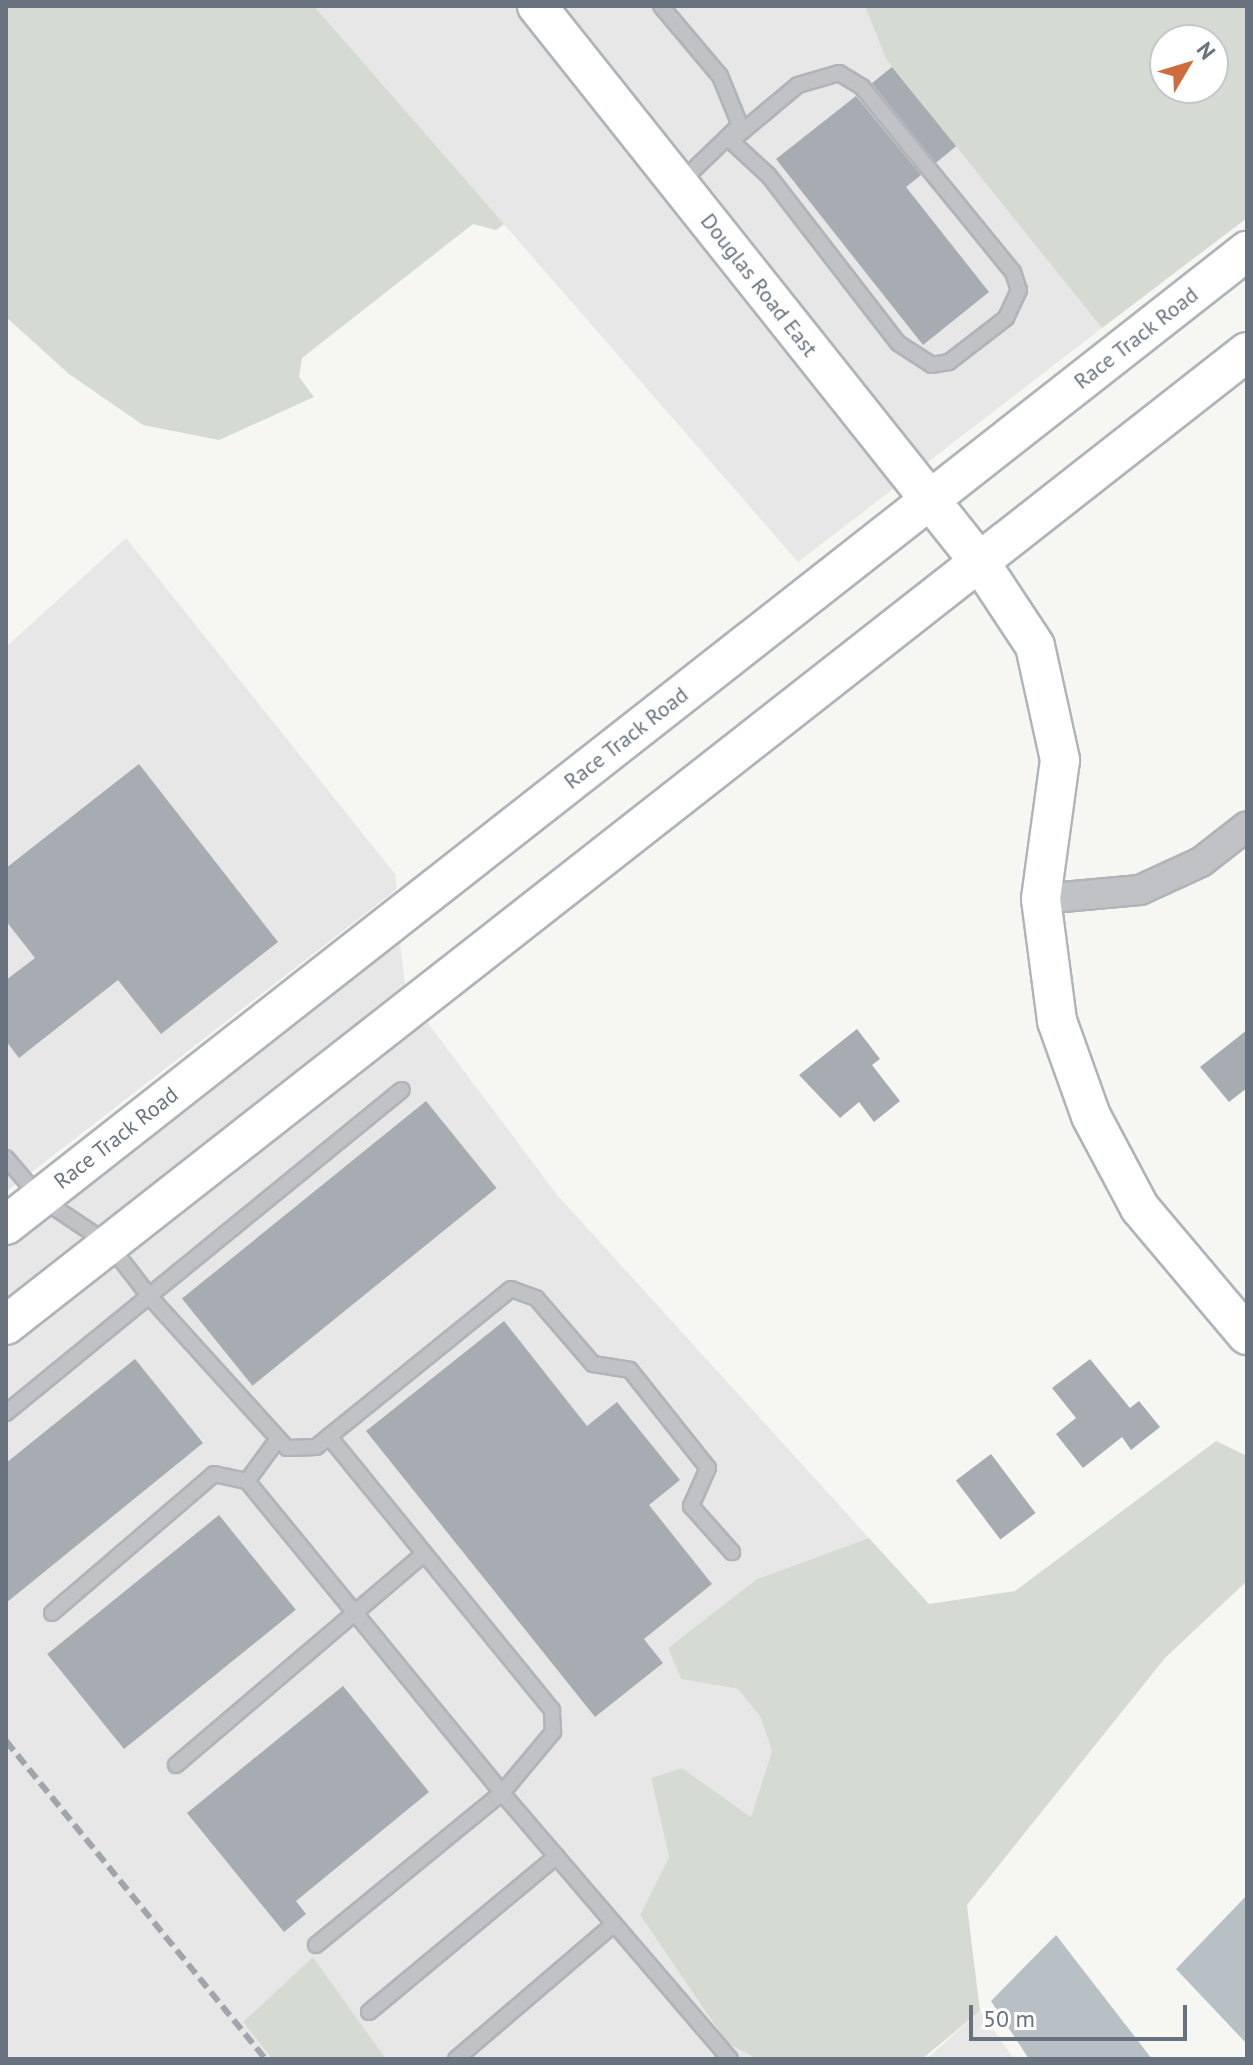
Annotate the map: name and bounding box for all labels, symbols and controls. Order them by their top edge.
north arrow [1149,24,1229,104]
text: N [1191,36,1222,65]
street label: Douglas Road East [695,208,823,362]
street label: Race Track Road [1068,281,1204,395]
street label: Race Track Road [558,681,694,795]
street label: Race Track Road [48,1081,184,1195]
scale bar [973,1989,1191,2039]
text: 50 m [983,2003,1035,2034]

